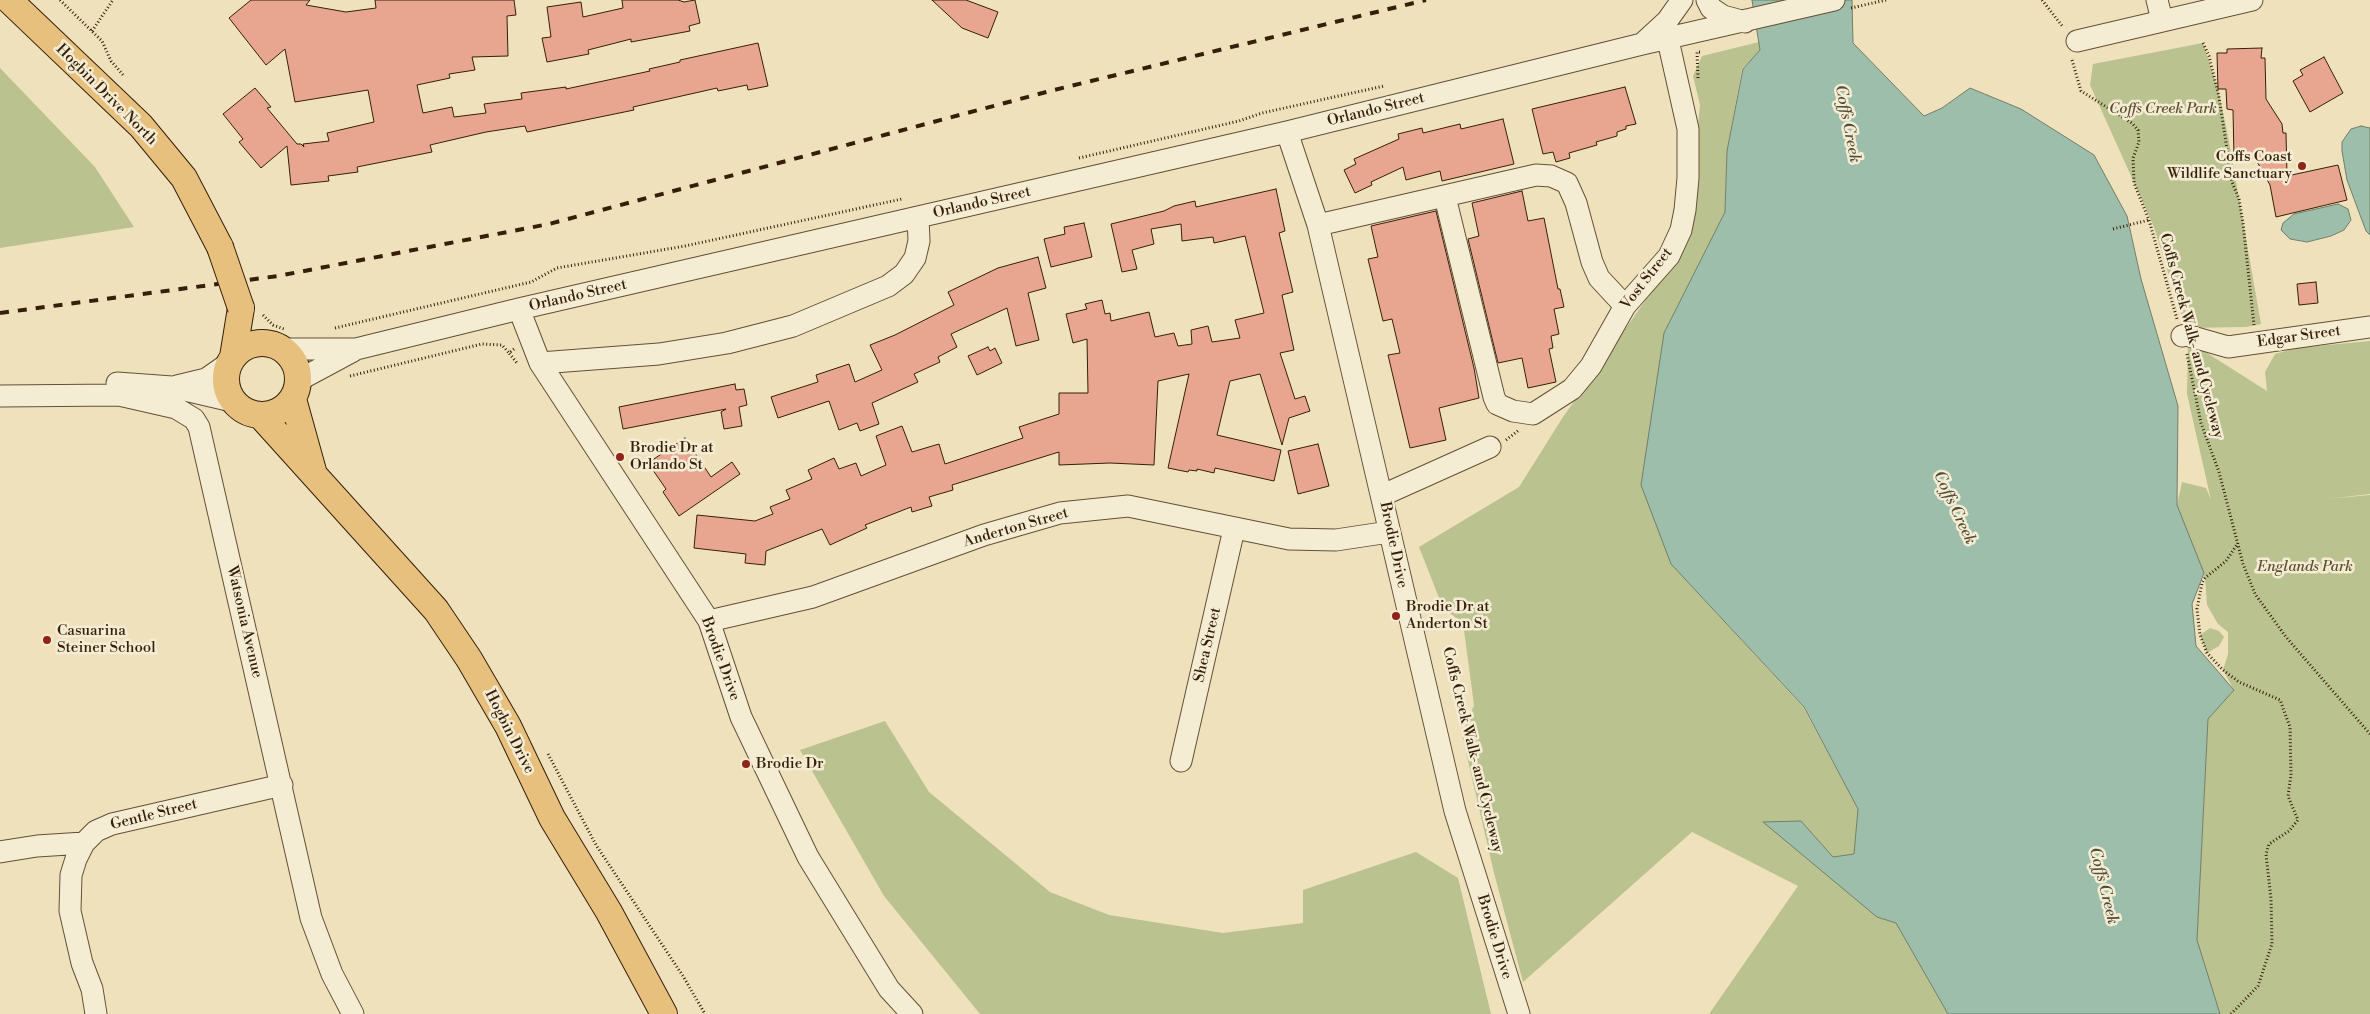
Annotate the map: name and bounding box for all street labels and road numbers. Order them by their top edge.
street label: Hogbin Drive North [52,41,160,149]
street label: Orlando Street [1325,89,1427,131]
street label: Orlando Street [931,183,1033,223]
street label: Coffs Creek Walk- and Cycleway [2155,231,2227,441]
street label: Vost Street [1617,244,1677,314]
street label: Orlando Street [527,276,629,316]
street label: Edgar Street [2256,322,2342,352]
street label: Brodie Drive [1375,500,1411,590]
street label: Anderton Street [961,504,1071,552]
street label: Watsonia Avenue [222,564,266,680]
street label: Shea Street [1191,606,1225,684]
street label: Brodie Drive [697,615,743,703]
street label: Coffs Creek Walk- and Cycleway [1438,645,1506,855]
street label: Hogbin Drive [480,687,538,777]
street label: Gentle Street [109,796,199,834]
street label: Brodie Drive [1473,892,1515,982]

